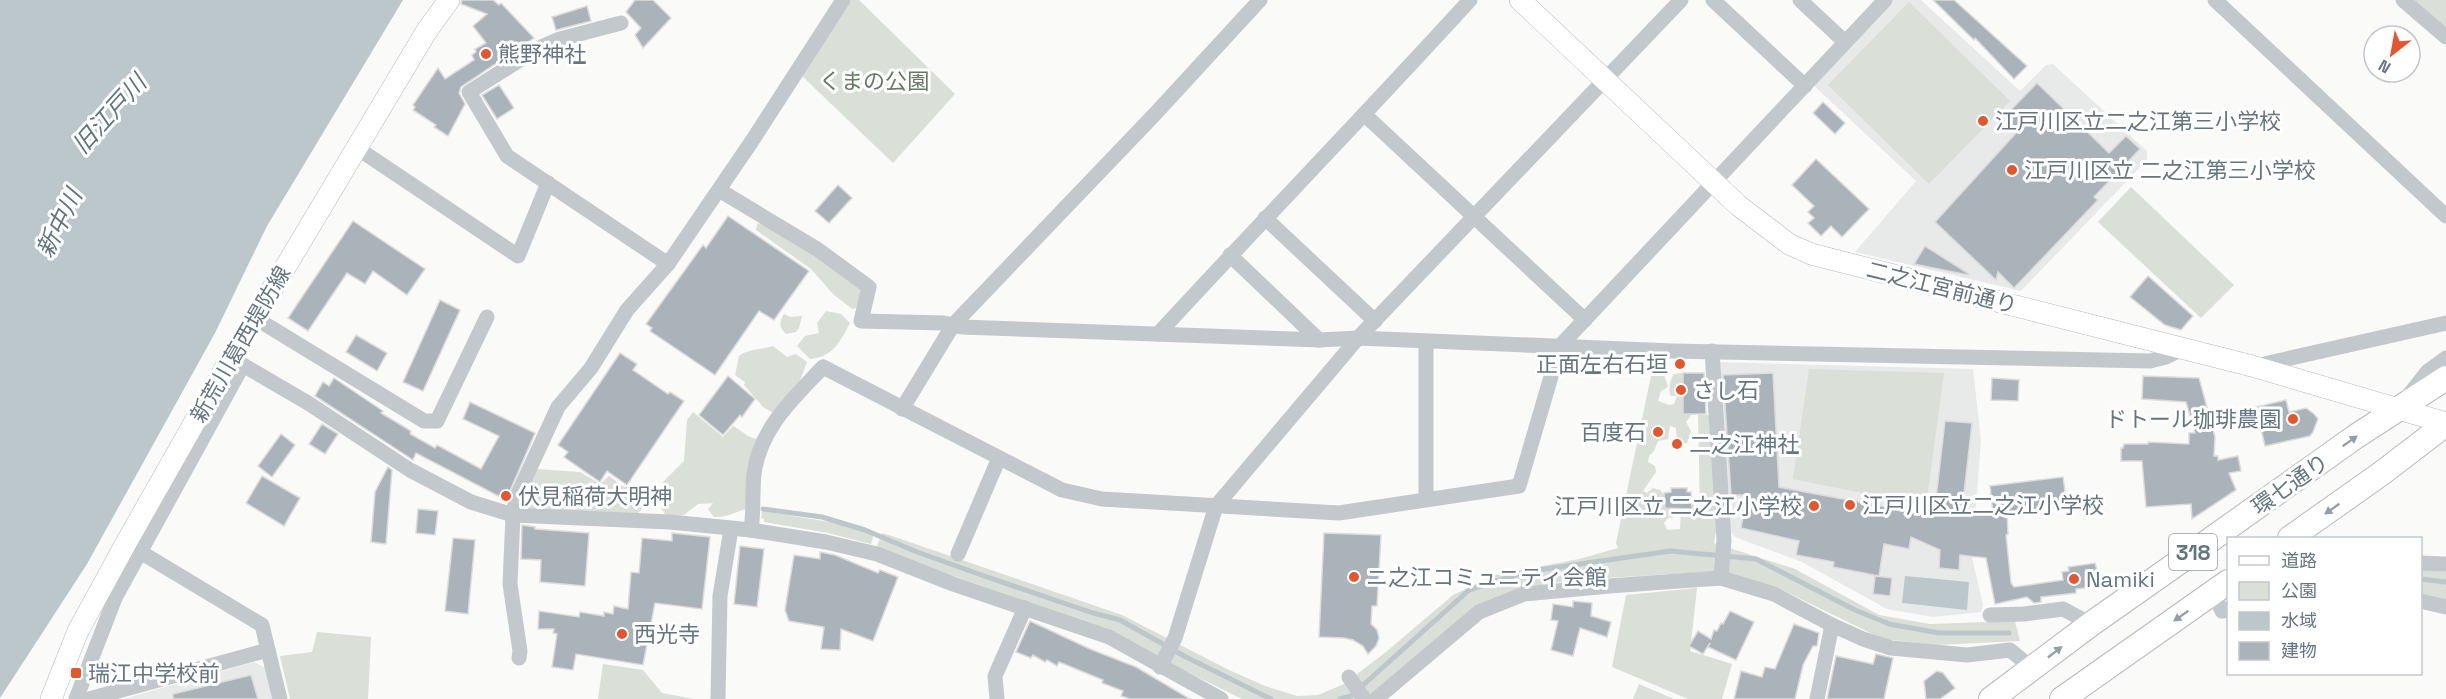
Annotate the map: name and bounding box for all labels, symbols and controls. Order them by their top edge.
north arrow [2362,24,2422,84]
place label: 熊野神社 [498,40,586,68]
marker: 熊野神社 [479,47,493,61]
text: N [2375,55,2395,78]
water label: 旧江戸川 [65,66,155,160]
park label: くまの公園 [819,67,929,95]
place label: 江戸川区立二之江第三小学校 [1995,107,2281,135]
marker: 江戸川区立二之江第三小学校 [1976,114,1990,128]
place label: 江戸川区立 二之江第三小学校 [2024,156,2316,184]
marker: 江戸川区立 二之江第三小学校 [2005,163,2019,177]
water label: 新中川 [29,181,90,262]
street label: 二之江宮前通り [1864,255,2020,319]
street label: 新荒川葛西堤防線 [184,261,296,427]
place label: 正面左右石垣 [1536,350,1668,378]
marker: 正面左右石垣 [1673,357,1687,371]
place label: さし石 [1693,376,1759,404]
marker: さし石 [1674,383,1688,397]
place label: ドトール珈琲農園 [2105,405,2281,433]
marker: ドトール珈琲農園 [2286,412,2300,426]
place label: 百度石 [1580,418,1646,446]
marker: 百度石 [1651,425,1665,439]
place label: 二之江神社 [1689,430,1799,458]
one-way arrow [2342,435,2358,447]
marker: 二之江神社 [1670,437,1684,451]
street label: 環七通り [2246,447,2334,521]
place label: 伏見稲荷大明神 [518,482,672,510]
marker: 伏見稲荷大明神 [499,489,513,503]
place label: 江戸川区立二之江小学校 [1862,491,2104,519]
place label: 江戸川区立 二之江小学校 [1554,492,1802,520]
marker: 江戸川区立二之江小学校 [1843,498,1857,512]
marker: 江戸川区立 二之江小学校 [1807,499,1821,513]
one-way arrow [2324,503,2340,514]
road number: 318 [2169,534,2217,570]
legend [2227,537,2422,675]
text: 道路 [2281,549,2317,572]
place label: ニ之江コミュニティ会館 [1366,563,1607,591]
place label: Namiki [2086,565,2155,593]
marker: ニ之江コミュニティ会館 [1347,570,1361,584]
marker: Namiki [2067,572,2081,586]
text: 公園 [2281,579,2317,602]
text: 水域 [2281,609,2317,632]
one-way arrow [2173,610,2189,622]
place label: 西光寺 [634,620,700,648]
marker: 西光寺 [615,627,629,641]
text: 建物 [2281,639,2317,662]
one-way arrow [2047,645,2063,658]
place label: 瑞江中学校前 [88,659,220,687]
marker: 瑞江中学校前 [69,666,83,680]

